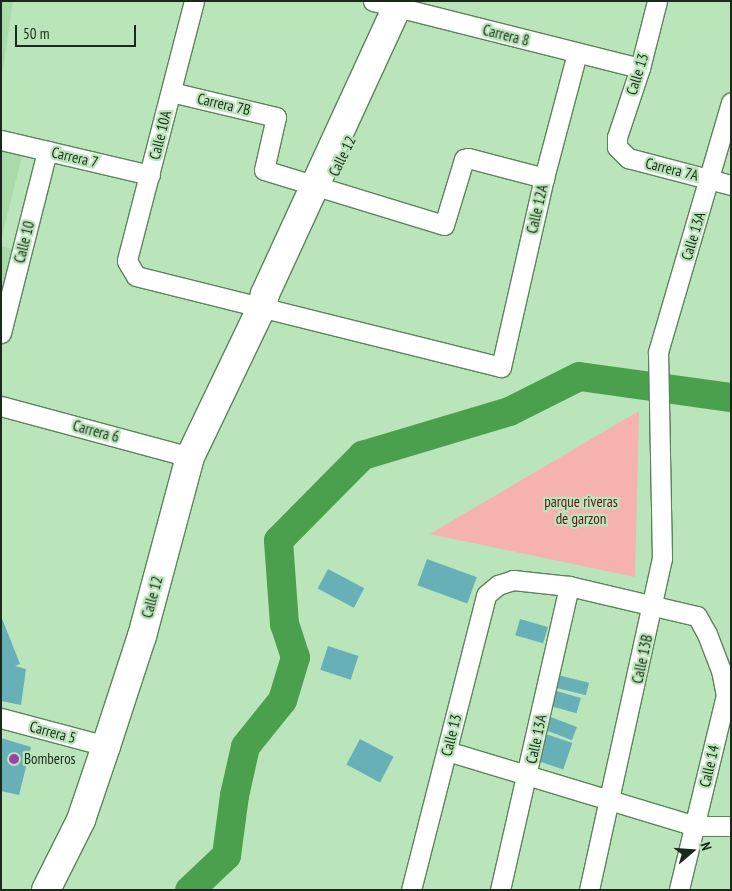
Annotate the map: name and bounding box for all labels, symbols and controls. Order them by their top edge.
scale bar [18,15,139,47]
street label: Carrera 8 [481,21,531,49]
text: 50 m [23,24,49,43]
street label: Calle 13 [622,51,652,97]
street label: Carrera 7B [196,89,252,119]
street label: Calle 10A [145,109,175,161]
street label: Calle 12 [325,133,359,179]
street label: Carrera 7 [50,143,100,171]
street label: Carrera 7A [644,154,700,184]
street label: Calle 12A [523,183,551,235]
street label: Calle 13A [677,210,709,262]
street label: Calle 10 [10,219,38,265]
street label: Carrera 6 [71,416,121,446]
park label: parque riveras de garzon [544,492,618,527]
street label: Calle 12 [138,574,166,620]
street label: Calle 13B [628,633,656,685]
street label: Calle 13 [437,712,465,758]
street label: Calle 13A [522,713,550,765]
street label: Carrera 5 [28,717,78,747]
street label: Calle 14 [695,743,723,789]
place label: Bomberos [24,750,76,768]
marker: Bomberos [8,753,20,765]
north arrow [667,826,717,876]
text: N [697,840,716,853]

